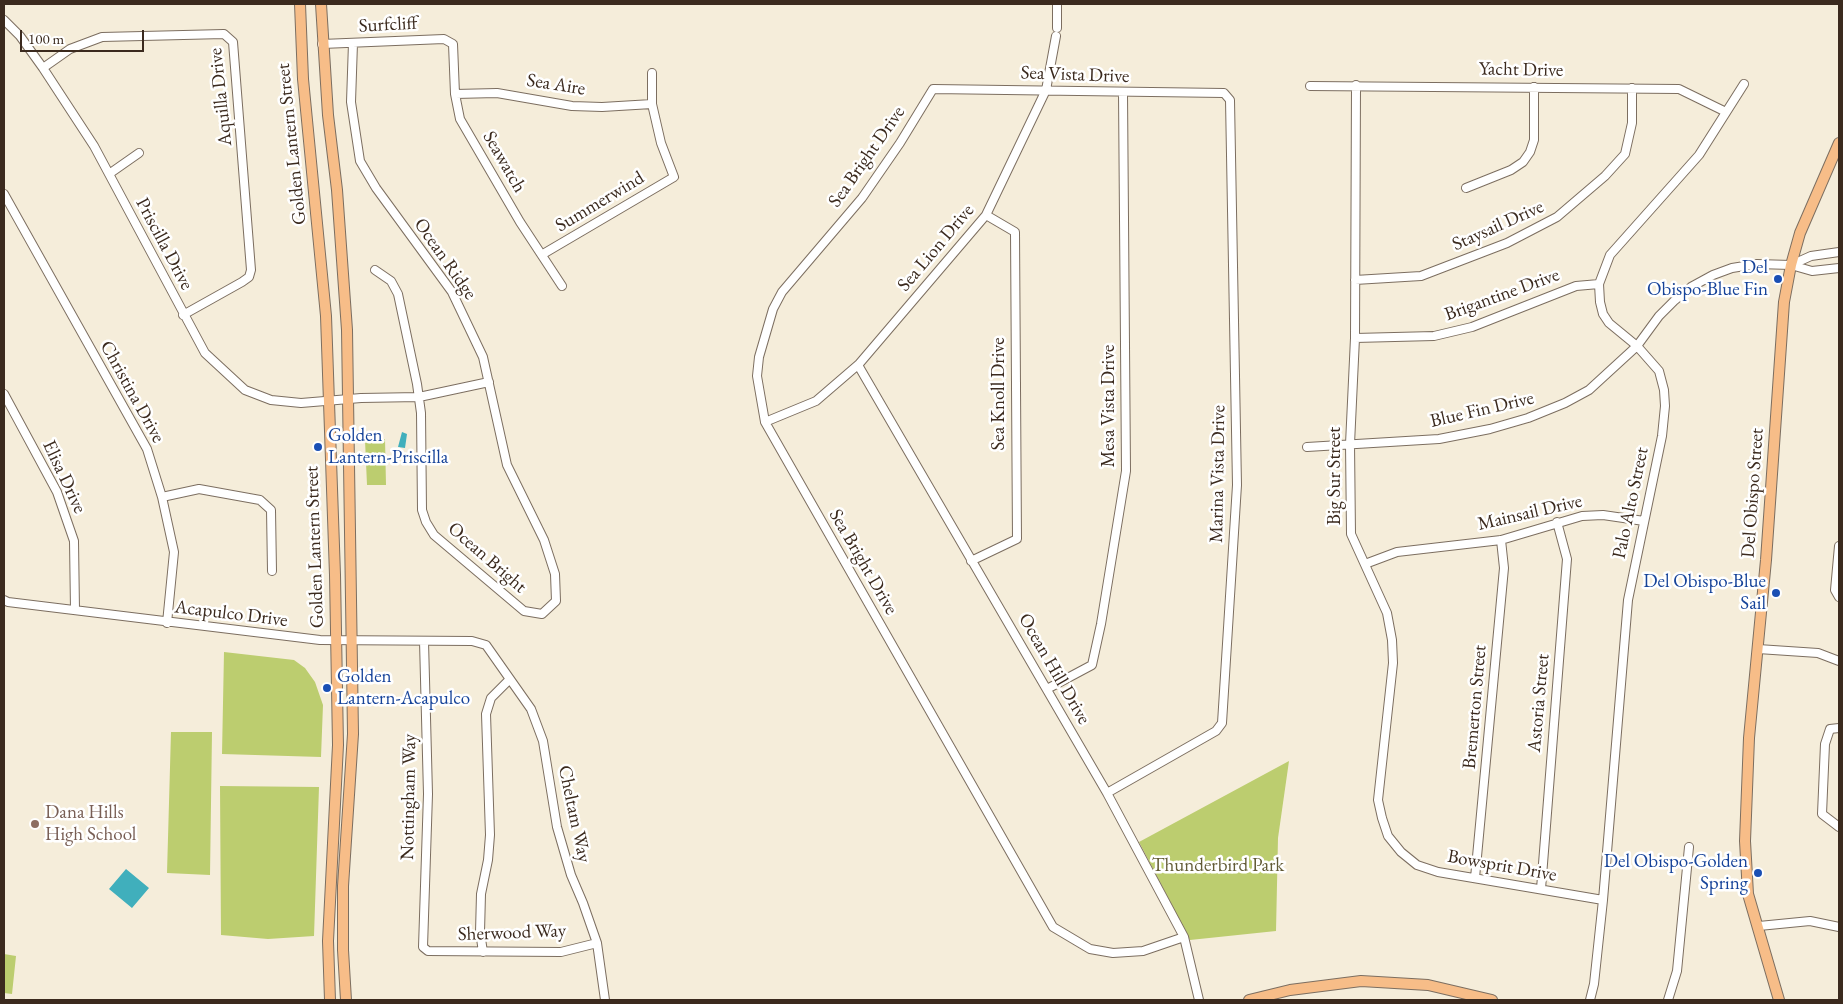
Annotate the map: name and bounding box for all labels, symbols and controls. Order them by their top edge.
street label: Surfcliff [358,12,418,38]
scale bar [22,20,146,52]
text: 100 m [28,29,64,48]
street label: Aquilla Drive [204,47,238,147]
street label: Yacht Drive [1479,58,1563,82]
street label: Golden Lantern Street [272,62,312,226]
street label: Sea Vista Drive [1020,62,1130,88]
street label: Sea Aire [525,69,587,101]
street label: Sea Bright Drive [824,102,910,212]
street label: Seawatch [477,127,531,197]
street label: Summerwind [551,167,649,237]
street label: Priscilla Drive [130,194,198,294]
street label: Staysail Drive [1449,196,1547,256]
street label: Sea Lion Drive [893,200,979,296]
street label: Ocean Ridge [409,214,481,304]
place label: Del Obispo-Blue Fin [1647,257,1768,301]
street label: Brigantine Drive [1441,264,1563,326]
marker: Del Obispo-Blue Fin [1772,273,1784,285]
street label: Christina Drive [95,337,169,447]
street label: Sea Knoll Drive [988,337,1010,451]
street label: Mesa Vista Drive [1098,345,1120,467]
street label: Blue Fin Drive [1428,387,1536,433]
street label: Marina Vista Drive [1205,405,1231,543]
place label: Golden Lantern-Priscilla [328,425,448,469]
street label: Big Sur Street [1324,427,1346,525]
street label: Del Obispo Street [1737,427,1769,559]
street label: Elisa Drive [37,437,91,517]
marker: Golden Lantern-Priscilla [312,441,324,453]
street label: Palo Alto Street [1608,445,1654,561]
street label: Golden Lantern Street [301,465,329,629]
street label: Mainsail Drive [1476,490,1584,536]
street label: Sea Bright Drive [824,505,902,619]
street label: Ocean Bright [443,518,531,598]
place label: Del Obispo-Blue Sail [1643,571,1766,615]
marker: Del Obispo-Blue Sail [1770,587,1782,599]
street label: Acapulco Drive [173,596,289,632]
street label: Ocean Hill Drive [1013,610,1095,728]
street label: Bremerton Street [1458,644,1492,770]
street label: Astoria Street [1523,653,1555,753]
place label: Golden Lantern-Acapulco [337,666,470,710]
marker: Golden Lantern-Acapulco [321,682,333,694]
street label: Nottingham Way [396,734,422,860]
street label: Cheltam Way [553,763,595,865]
place label: Dana Hills High School [45,802,136,846]
marker: Dana Hills High School [29,818,41,830]
street label: Bowsprit Drive [1446,845,1558,887]
place label: Del Obispo-Golden Spring [1604,851,1748,895]
park label: Thunderbird Park [1152,855,1284,877]
marker: Del Obispo-Golden Spring [1752,867,1764,879]
street label: Sherwood Way [457,920,567,946]

